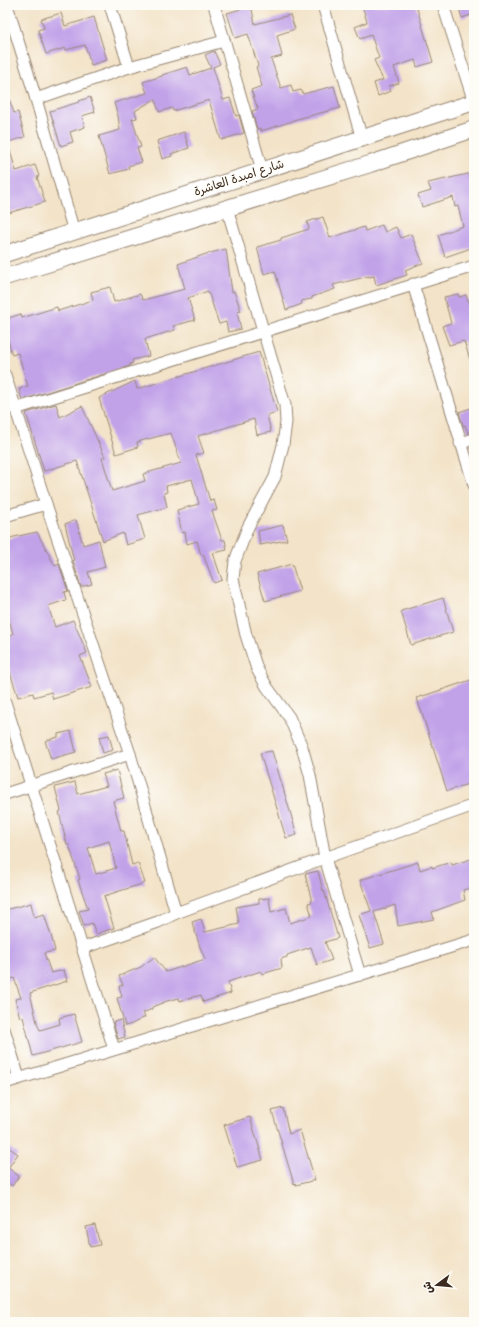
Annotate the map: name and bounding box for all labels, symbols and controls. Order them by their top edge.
street label: شارع امبدة العاشرة [192,156,286,201]
north arrow [417,1265,457,1305]
text: ش [420,1280,436,1295]

